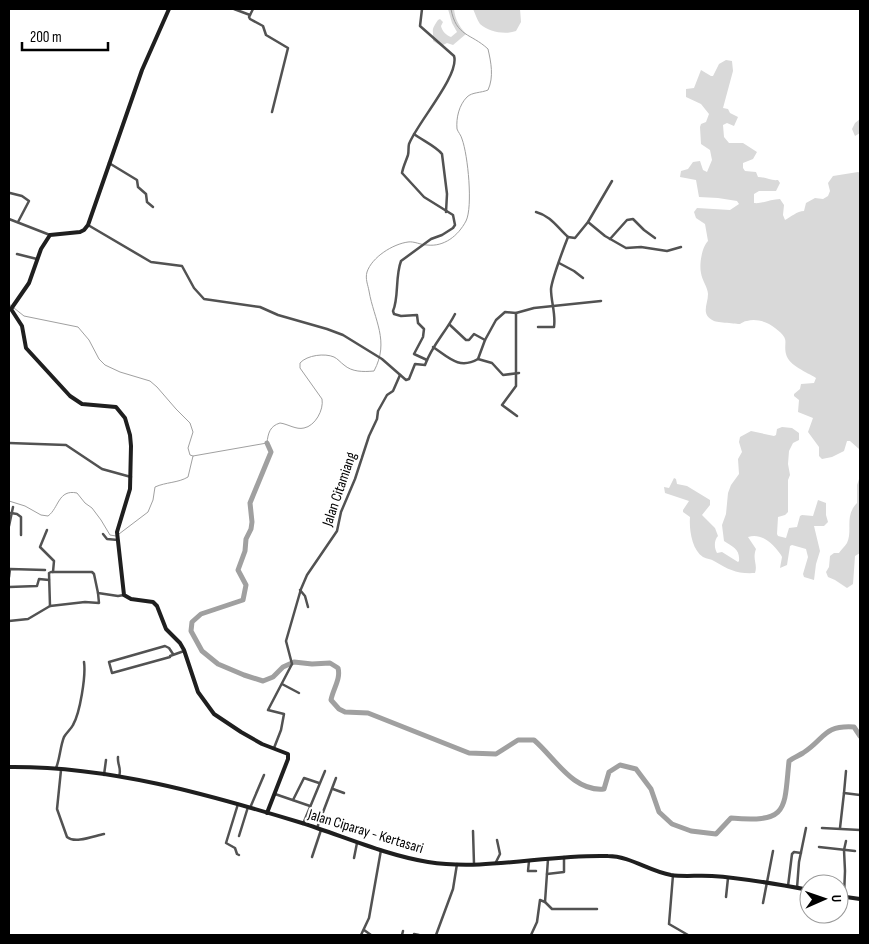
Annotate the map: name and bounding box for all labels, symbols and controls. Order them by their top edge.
scale bar [22,20,109,52]
text: 200 m [30,28,62,47]
street label: Jalan Citamiang [318,450,361,530]
street label: Jalan Ciparay - Kertasari [305,805,426,858]
north arrow [799,874,849,924]
text: U [828,895,845,903]

